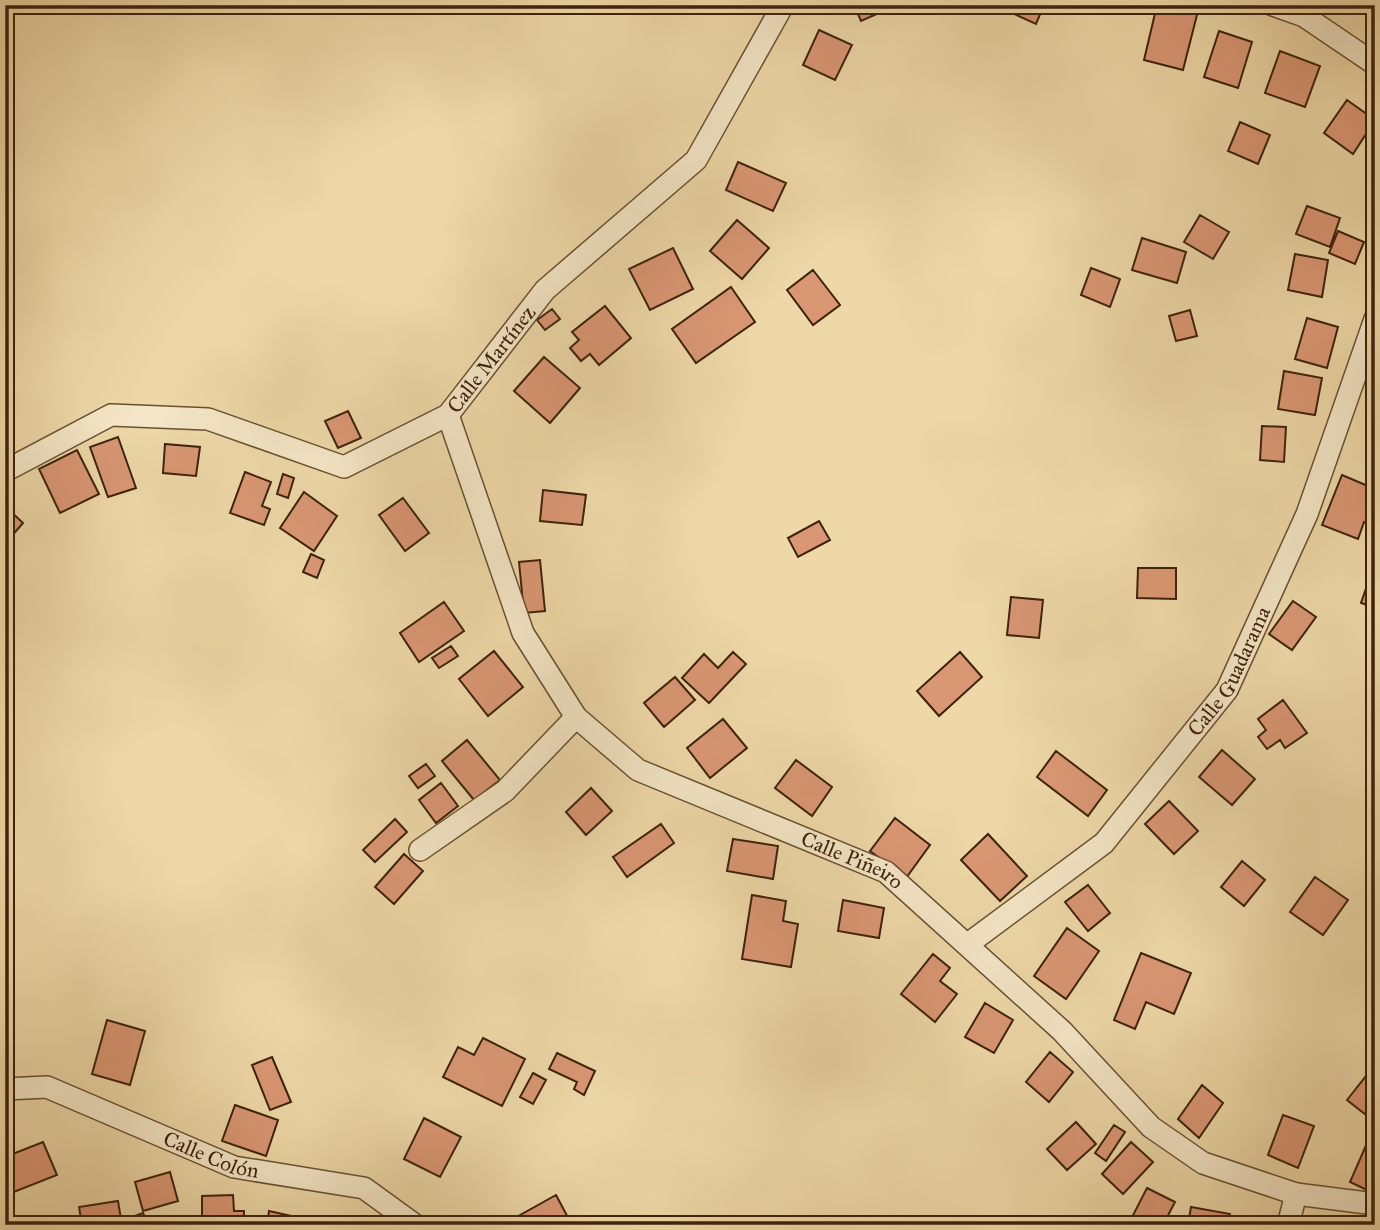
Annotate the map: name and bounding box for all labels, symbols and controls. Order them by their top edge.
street label: Calle Martínez [441,300,541,418]
street label: Calle Guadarama [1182,602,1276,742]
street label: Calle Piñeiro [797,826,909,895]
street label: Calle Colón [159,1125,261,1184]

